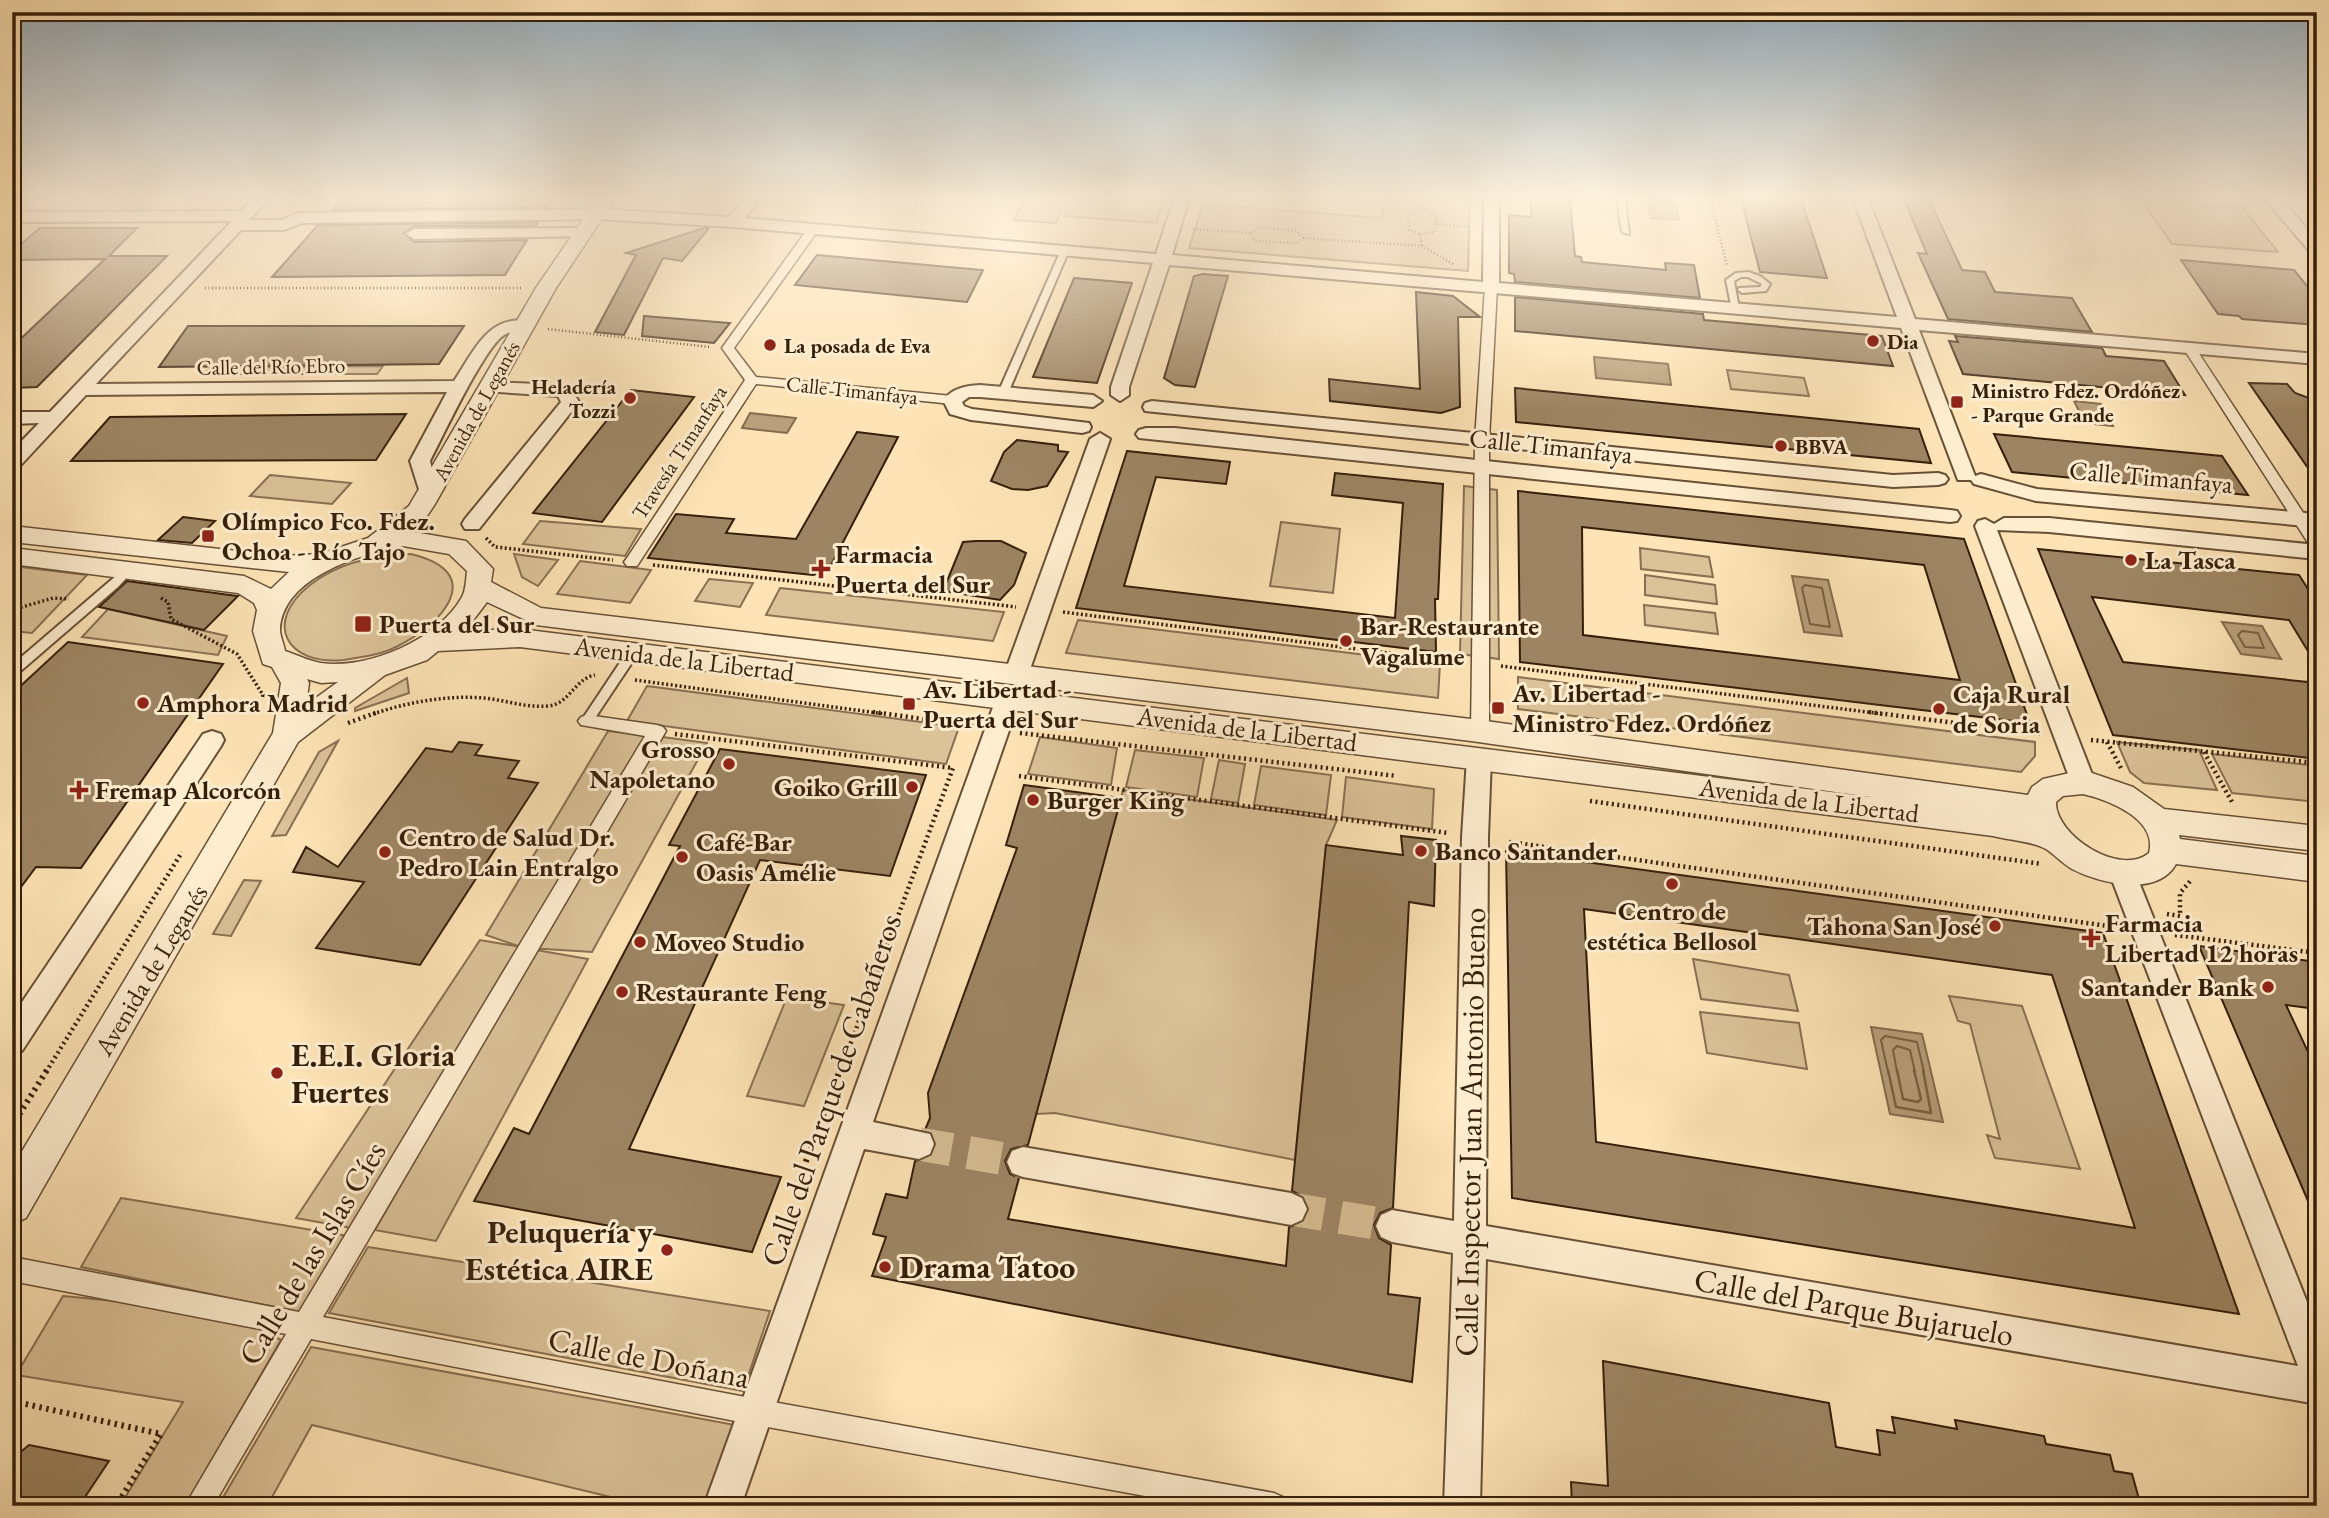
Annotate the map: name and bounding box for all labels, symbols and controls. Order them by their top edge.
place label: Dia [1887,328,1919,355]
place label: La posada de Eva [784,332,931,359]
marker: Dia [1865,333,1881,349]
street label: Avenida de Leganés [426,336,526,487]
marker: La posada de Eva [762,337,778,353]
street label: Calle del Río Ebro [196,351,346,381]
street label: Calle Timanfaya [785,370,920,410]
place label: Heladería Tozzi [531,373,617,424]
place label: Ministro Fdez. Ordóñez - Parque Grande [1971,377,2180,428]
street label: Travesía Timanfaya [625,379,733,524]
marker: Heladería Tozzi [622,390,638,406]
marker: Ministro Fdez. Ordóñez - Parque Grande [1949,394,1965,410]
street label: Calle Timanfaya [1468,421,1635,472]
place label: BBVA [1795,433,1849,460]
marker: BBVA [1773,438,1789,454]
street label: Calle Timanfaya [2068,453,2235,501]
place label: Olímpico Fco. Fdez. Ochoa - Río Tajo [222,504,435,568]
marker: Olímpico Fco. Fdez. Ochoa - Río Tajo [200,528,216,544]
place label: Farmacia Puerta del Sur [835,537,991,601]
place label: La Tasca [2145,543,2236,577]
marker: La Tasca [2123,552,2139,568]
marker: Farmacia Puerta del Sur [813,561,829,577]
place label: Puerta del Sur [379,607,535,641]
place label: Bar-Restaurante Vagalume [1360,609,1539,673]
marker: Puerta del Sur [353,614,373,634]
street label: Avenida de la Libertad [571,628,797,689]
marker: Bar-Restaurante Vagalume [1338,633,1354,649]
place label: Av. Libertad - Puerta del Sur [922,672,1079,736]
place label: Av. Libertad - Ministro Fdez. Ordóñez [1511,676,1771,740]
place label: Caja Rural de Soria [1953,677,2070,741]
place label: Amphora Madrid [156,686,349,720]
marker: Amphora Madrid [135,695,151,711]
marker: Av. Libertad - Puerta del Sur [901,696,917,712]
street label: Avenida de la Libertad [1134,698,1360,759]
marker: Av. Libertad - Ministro Fdez. Ordóñez [1490,700,1506,716]
marker: Caja Rural de Soria [1931,701,1947,717]
place label: Grosso Napoletano [589,732,715,796]
marker: Grosso Napoletano [721,756,737,772]
street label: Avenida de la Libertad [1696,769,1922,830]
place label: Goiko Grill [774,770,898,804]
place label: Fremap Alcorcón [95,773,282,807]
marker: Goiko Grill [904,779,920,795]
marker: Fremap Alcorcón [69,780,89,800]
place label: Burger King [1047,783,1185,817]
marker: Burger King [1025,792,1041,808]
place label: Centro de Salud Dr. Pedro Lain Entralgo [399,820,618,884]
place label: Café-Bar Oasis Amélie [696,825,836,889]
place label: Banco Santander [1435,834,1617,868]
marker: Banco Santander [1413,843,1429,859]
marker: Centro de Salud Dr. Pedro Lain Entralgo [377,844,393,860]
marker: Café-Bar Oasis Amélie [674,849,690,865]
marker: Centro de estética Bellosol [1664,876,1680,892]
street label: Avenida de Leganés [86,878,215,1063]
place label: Centro de estética Bellosol [1587,894,1757,958]
place label: Farmacia Libertad 12 horas [2105,906,2298,970]
street label: Calle Inspector Juan Antonio Bueno [1445,907,1495,1357]
street label: Calle del Parque de Cabañeros [751,908,911,1272]
place label: Tahona San José [1807,909,1981,943]
marker: Tahona San José [1987,918,2003,934]
place label: Moveo Studio [654,925,804,959]
marker: Farmacia Libertad 12 horas [2083,930,2099,946]
marker: Moveo Studio [632,934,648,950]
place label: Santander Bank [2081,970,2255,1004]
place label: Restaurante Feng [636,975,828,1009]
marker: Santander Bank [2260,979,2276,995]
marker: Restaurante Feng [614,984,630,1000]
place label: E.E.I. Gloria Fuertes [291,1034,456,1113]
marker: E.E.I. Gloria Fuertes [269,1065,285,1081]
street label: Calle de las Islas Cíes [229,1133,395,1373]
place label: Peluquería y Estética AIRE [465,1211,654,1290]
marker: Peluquería y Estética AIRE [659,1242,675,1258]
place label: Drama Tatoo [899,1246,1075,1288]
street label: Calle del Parque Bujaruelo [1691,1258,2017,1356]
marker: Drama Tatoo [877,1259,893,1275]
street label: Calle de Doñana [545,1318,753,1398]

